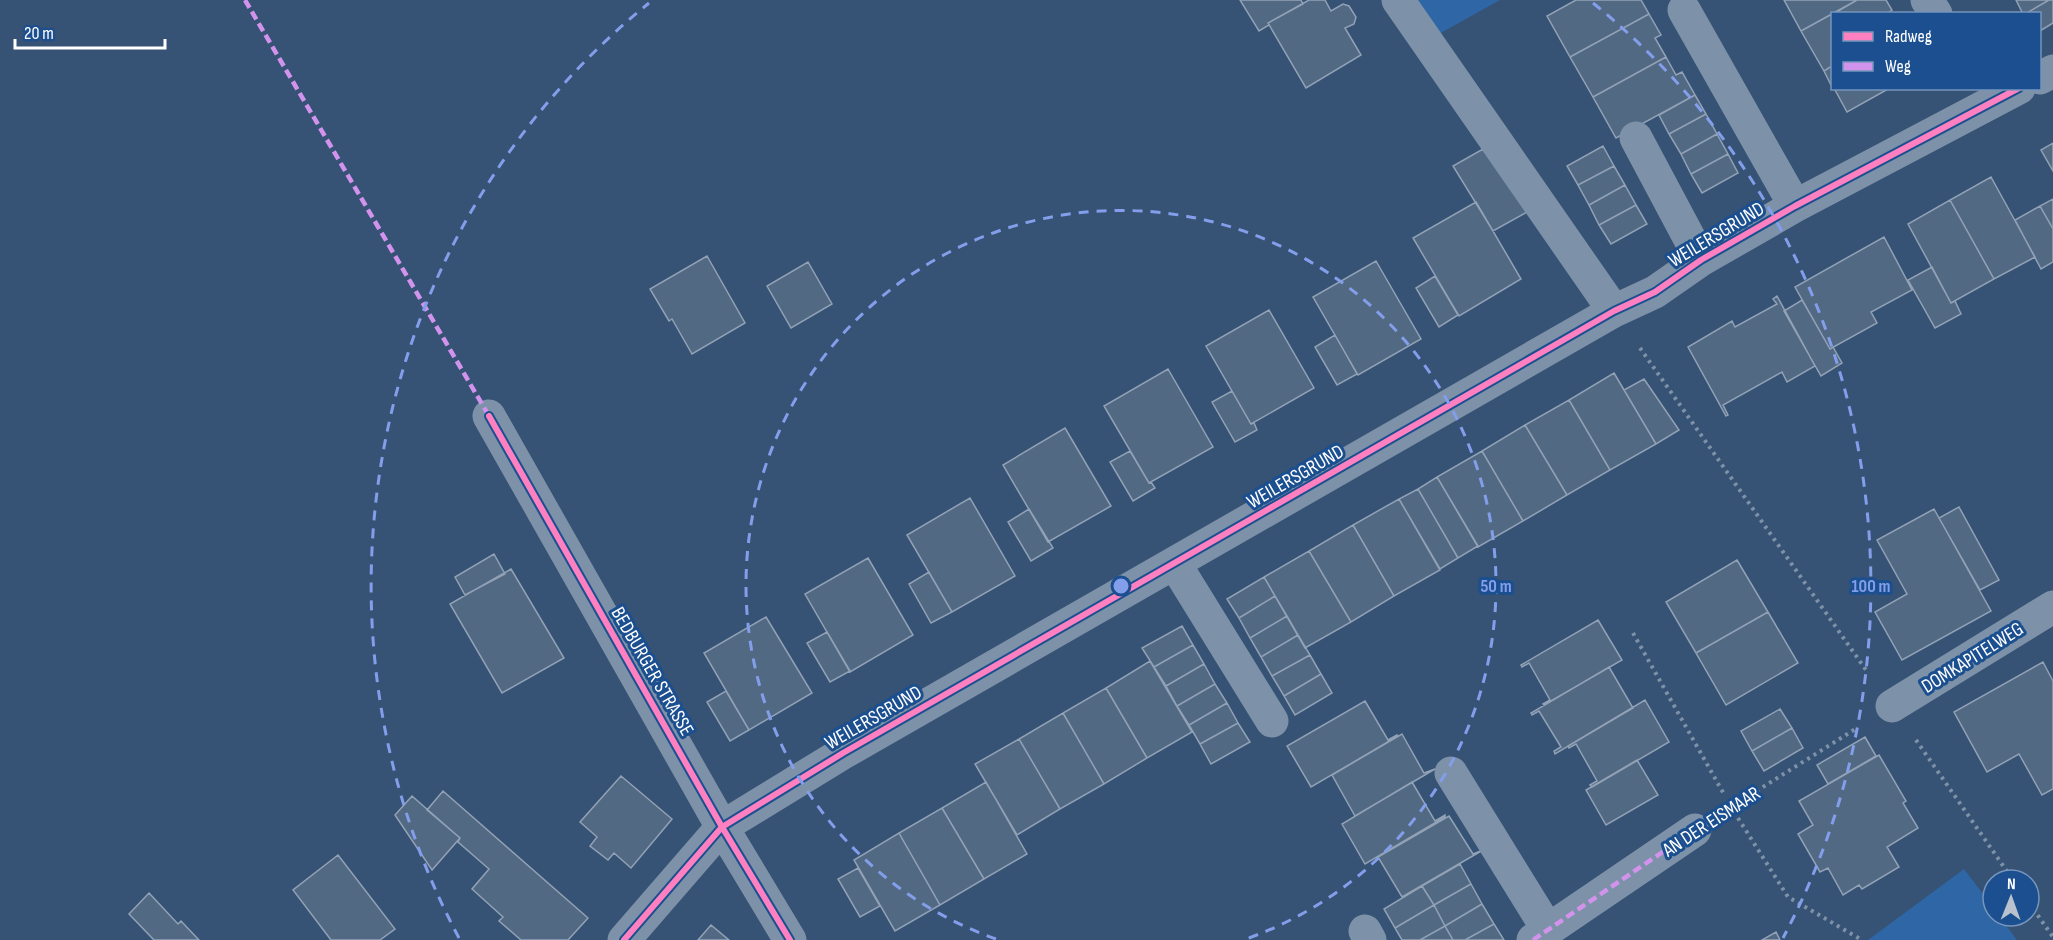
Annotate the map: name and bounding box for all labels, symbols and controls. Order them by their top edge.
scale bar [15,12,165,50]
legend [1831,12,2041,90]
text: 20 m [24,23,54,44]
text: Radweg [1885,26,1932,47]
text: Weg [1885,56,1911,77]
street label: WEILERSGRUND [1664,197,1769,273]
street label: WEILERSGRUND [1243,440,1348,514]
centre of rings [1111,576,1131,596]
text: 50 m [1480,576,1512,597]
text: 100 m [1852,576,1891,597]
street label: BEDBURGER STRASSE [606,603,699,740]
street label: DOMKAPITELWEG [1917,617,2028,699]
street label: WEILERSGRUND [821,681,926,755]
street label: AN DER EISMAAR [1657,781,1765,863]
north arrow [1981,868,2041,928]
text: N [2007,875,2016,894]

